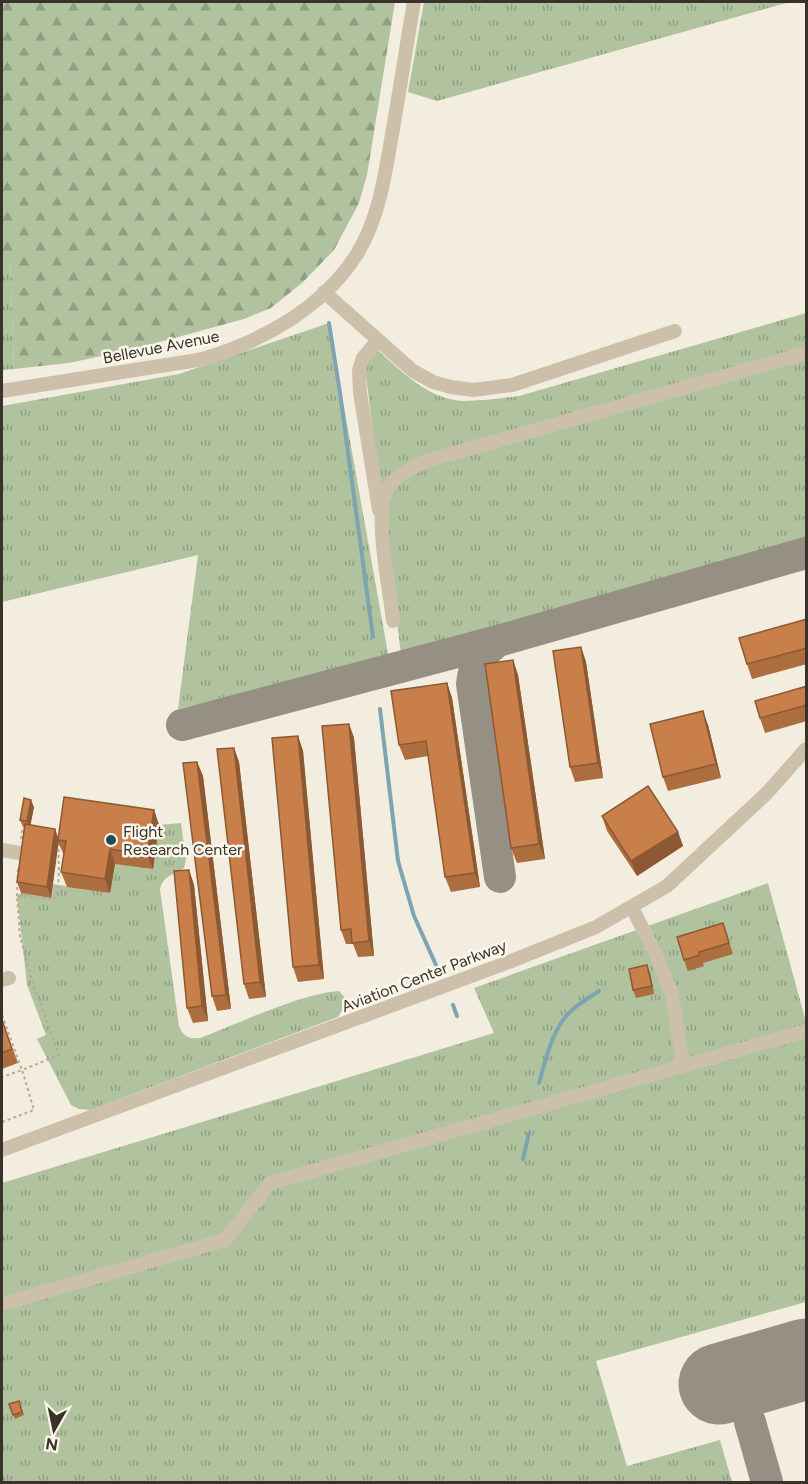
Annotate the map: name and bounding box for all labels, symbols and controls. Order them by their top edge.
street label: Bellevue Avenue [101,326,221,368]
place label: Flight Research Center [123,822,243,859]
marker: Flight Research Center [104,833,118,847]
street label: Aviation Center Parkway [339,936,510,1016]
north arrow [24,1400,84,1460]
text: N [44,1434,59,1455]

